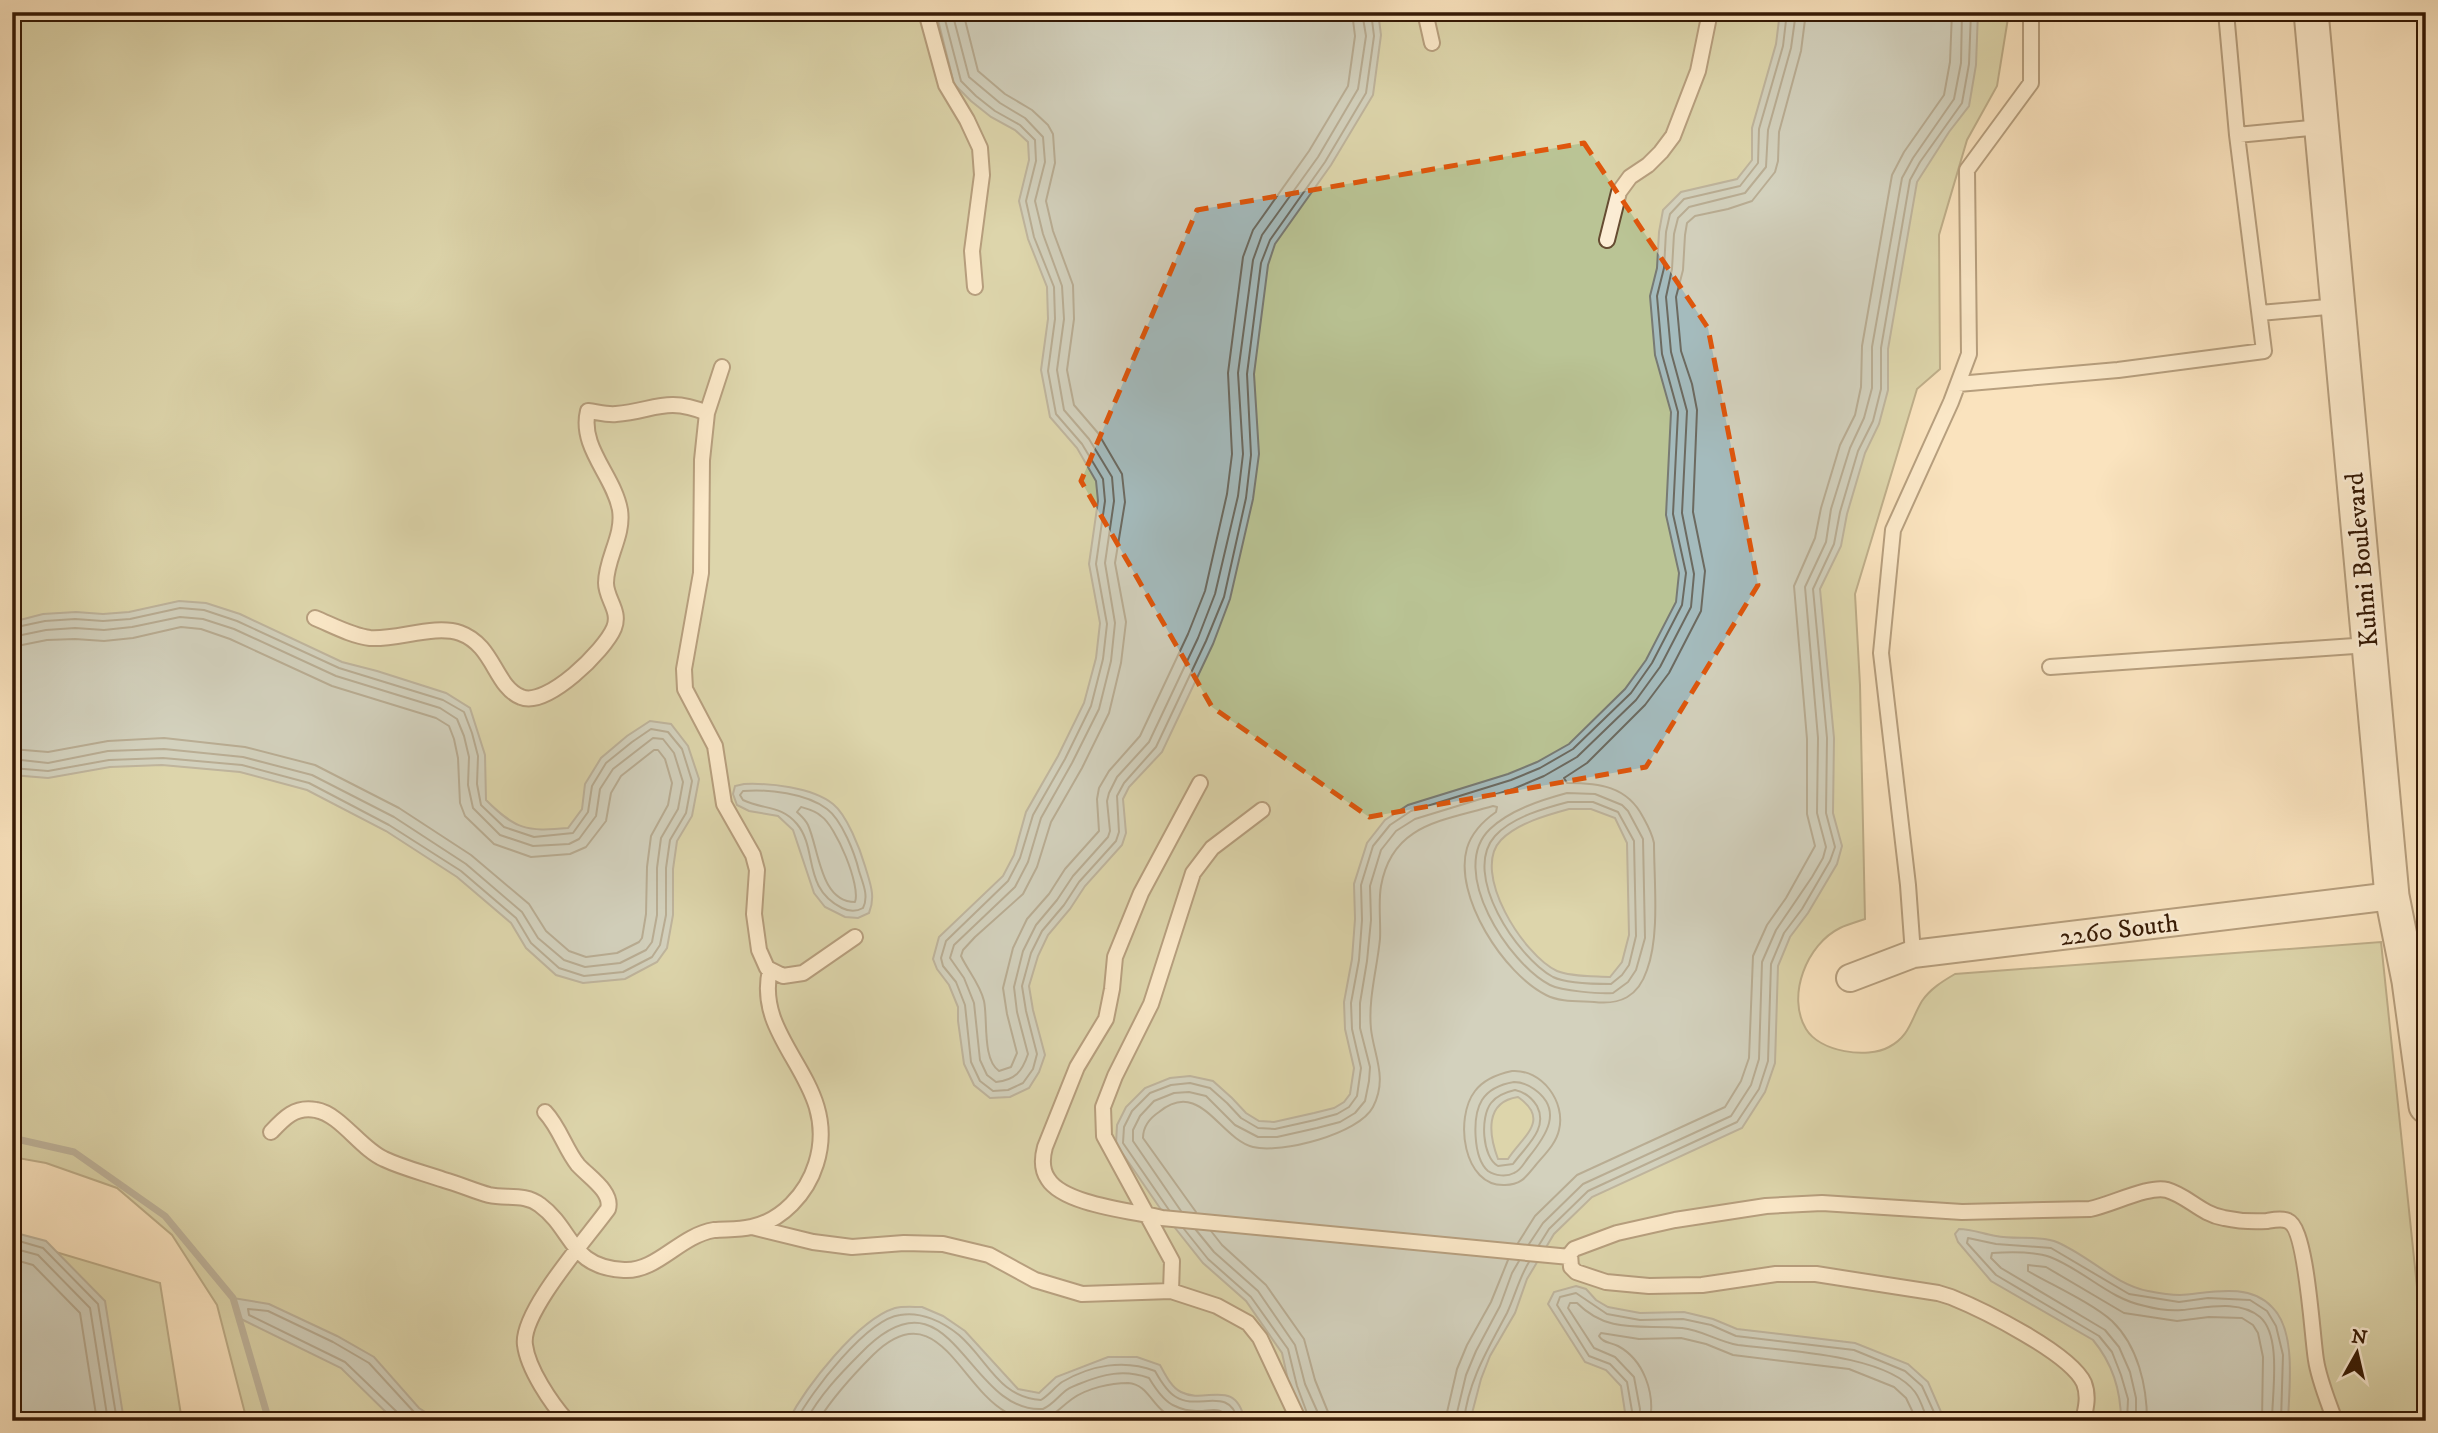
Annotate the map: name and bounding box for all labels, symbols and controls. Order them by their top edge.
street label: Kuhni Boulevard [2338,471,2387,649]
street label: 2260 South [2058,907,2181,954]
north arrow [2322,1318,2392,1388]
text: N [2350,1325,2369,1350]

